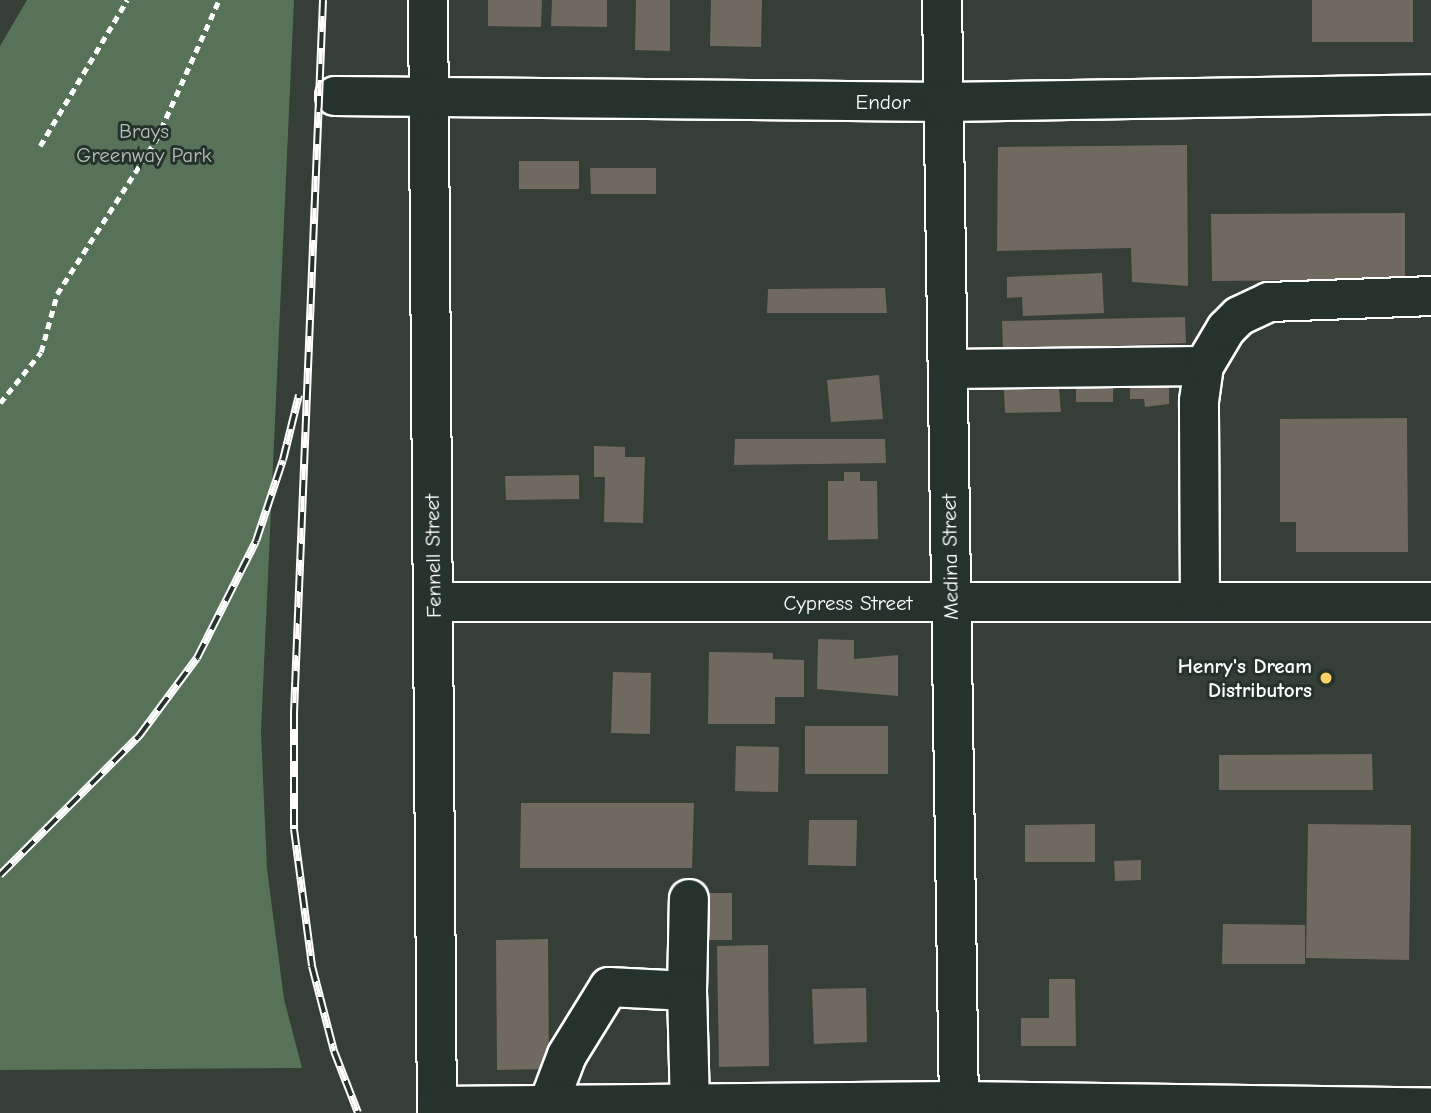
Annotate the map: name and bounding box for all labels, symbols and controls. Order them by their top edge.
street label: Endor [856,89,910,115]
park label: Brays Greenway Park [76,118,212,168]
street label: Fennell Street [419,494,447,618]
street label: Medina Street [936,494,964,620]
street label: Cypress Street [784,590,912,616]
place label: Henry's Dream Distributors [1178,653,1312,703]
marker: Henry's Dream Distributors [1318,670,1334,686]

